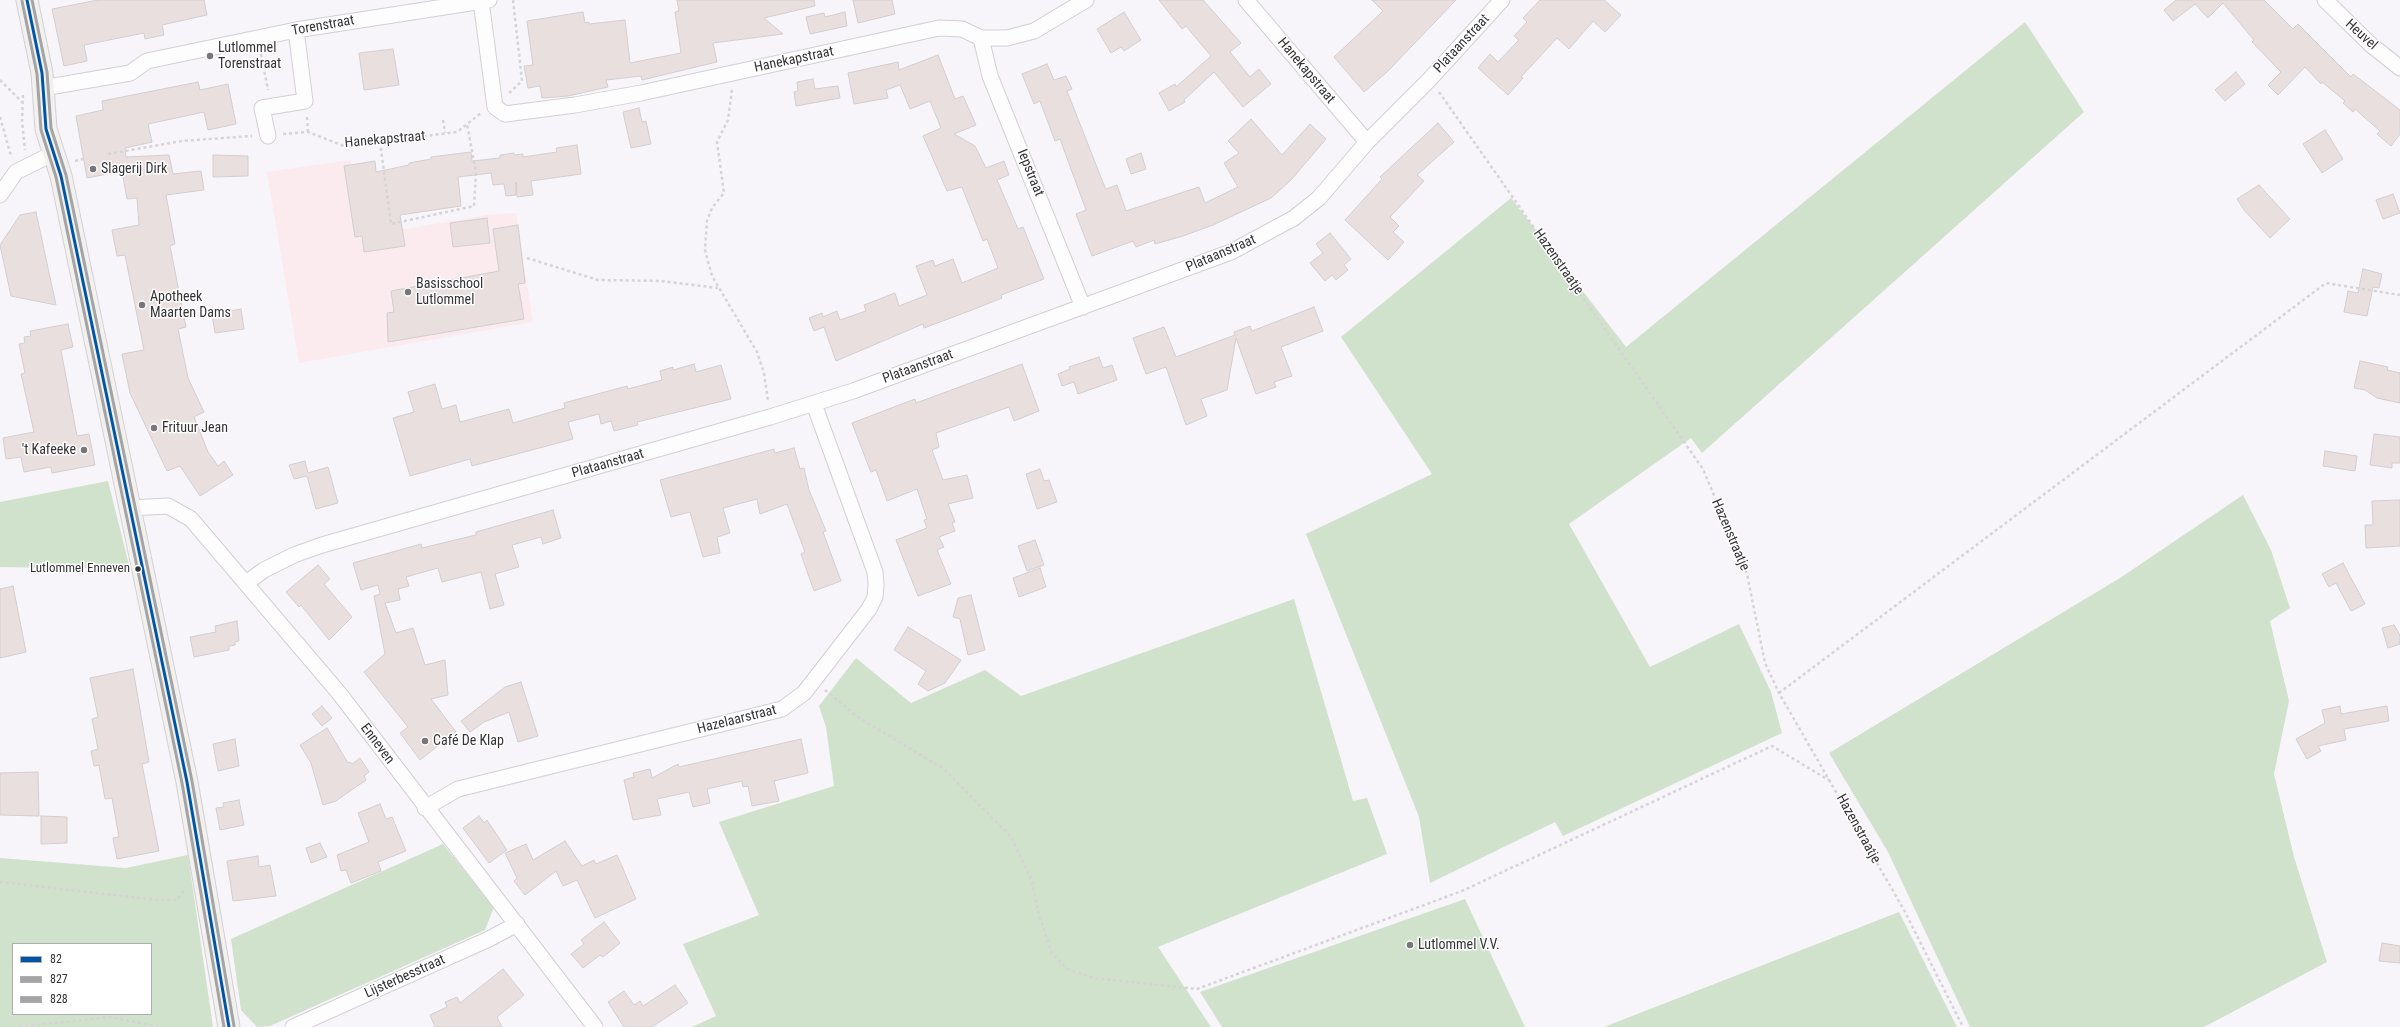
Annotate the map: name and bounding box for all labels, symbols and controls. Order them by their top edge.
street label: Plataanstraat [1431,11,1493,77]
street label: Torenstraat [290,12,356,40]
street label: Heuvel [2341,16,2381,54]
street label: Hanekapstraat [1274,35,1338,107]
place label: Lutlommel Torenstraat [218,40,281,72]
street label: Hanekapstraat [753,43,835,77]
marker: Lutlommel Torenstraat [205,51,215,61]
street label: Hanekapstraat [344,128,426,152]
street label: Iepstraat [1013,147,1047,199]
place label: Slagerij Dirk [101,161,167,177]
marker: Slagerij Dirk [88,164,98,174]
street label: Hazenstraatje [1529,226,1587,298]
street label: Plataanstraat [1184,232,1258,276]
place label: Basisschool Lutlommel [416,276,483,308]
marker: Basisschool Lutlommel [403,287,413,297]
place label: Apotheek Maarten Dams [150,289,231,322]
marker: Apotheek Maarten Dams [137,300,147,310]
street label: Plataanstraat [880,346,956,388]
place label: Frituur Jean [162,420,228,436]
marker: Frituur Jean [149,423,159,433]
place label: 't Kafeeke [22,442,76,458]
marker: 't Kafeeke [79,445,89,455]
street label: Plataanstraat [570,446,646,482]
street label: Hazenstraatje [1707,496,1753,574]
place label: Lutlommel Enneven [30,561,130,577]
marker: Lutlommel Enneven [133,564,143,574]
street label: Hazelaarstraat [696,702,778,738]
street label: Enneven [356,720,398,768]
place label: Café De Klap [433,733,504,749]
marker: Café De Klap [420,736,430,746]
street label: Hazenstraatje [1832,791,1884,867]
place label: Lutlommel V.V. [1418,937,1500,953]
marker: Lutlommel V.V. [1405,940,1415,950]
legend [12,943,152,1015]
text: 82 [50,952,62,966]
street label: Lijsterbesstraat [362,952,448,1002]
text: 827 [50,972,68,986]
text: 828 [50,992,68,1006]

